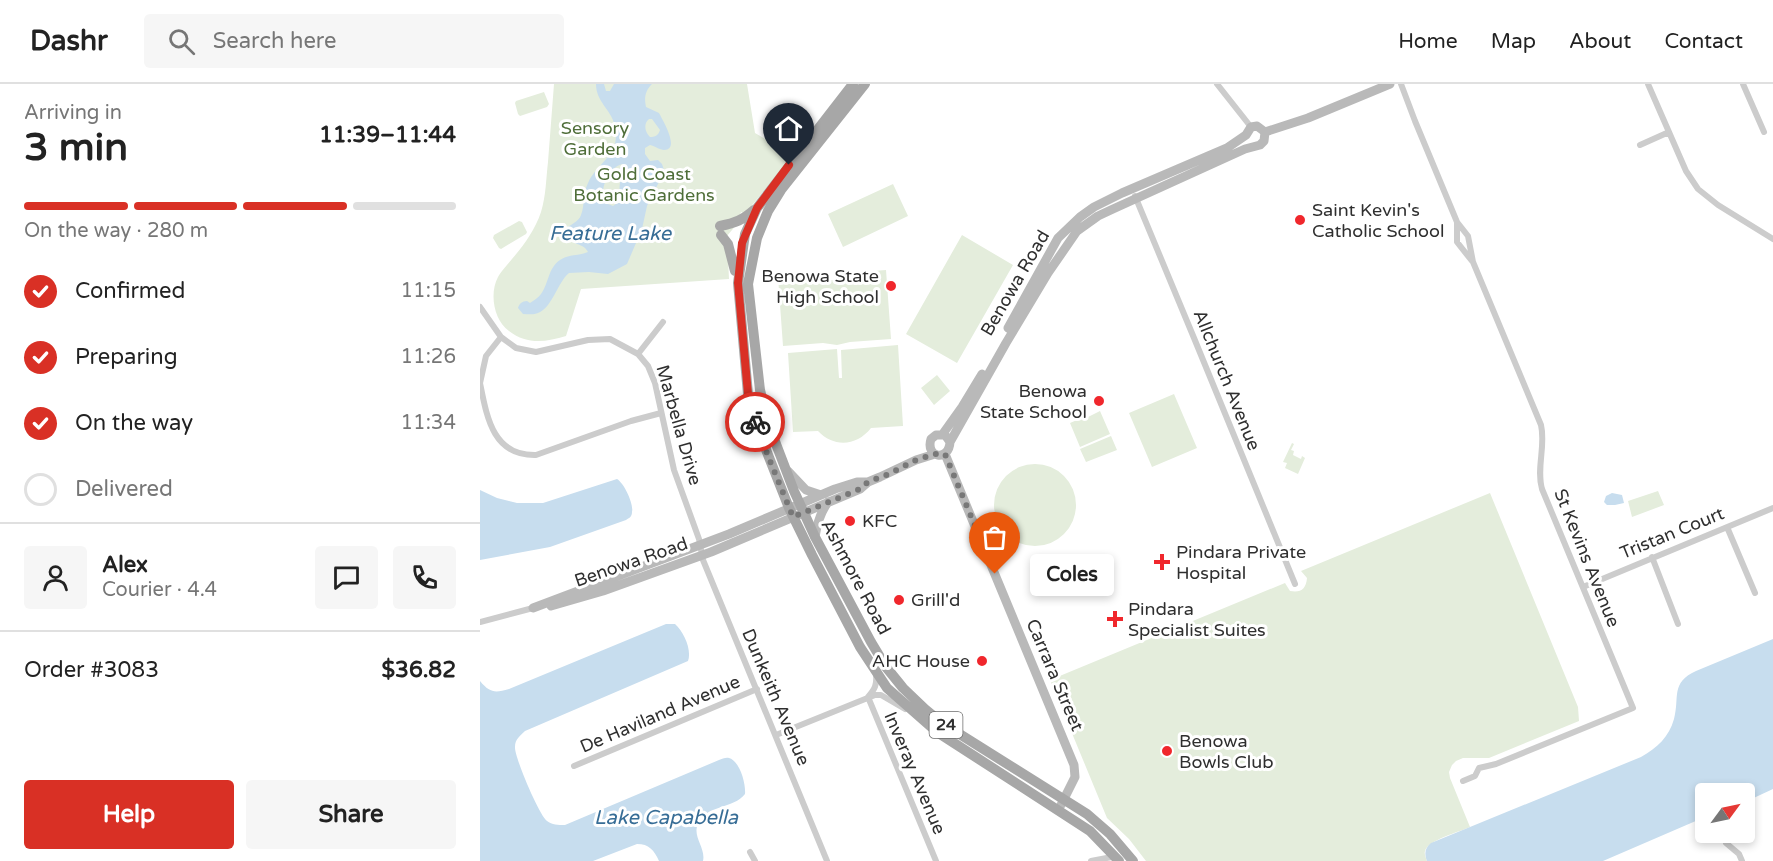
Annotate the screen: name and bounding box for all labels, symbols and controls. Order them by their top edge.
search box [144,14,564,68]
text: Dashr [30,24,108,58]
icon: search [165,25,198,58]
text: Search here [213,28,336,54]
text: Home [1398,29,1458,54]
text: Map [1491,29,1536,54]
text: About [1569,29,1631,54]
text: Contact [1664,29,1743,54]
text: Arriving in [24,101,122,125]
pin [763,103,814,165]
icon: home [772,112,805,145]
park label: Sensory Garden [561,117,630,160]
text: 11:39–11:44 [319,122,456,148]
text: 3 min [24,124,128,171]
park label: Gold Coast Botanic Gardens [573,163,715,206]
place label: Saint Kevin's Catholic School [1312,199,1444,242]
marker: Saint Kevin's Catholic School [1293,213,1307,227]
text: On the way · 280 m [24,219,208,243]
water label: Feature Lake [549,222,673,246]
street label: Benowa Road [976,226,1054,340]
place label: Benowa State High School [761,265,879,308]
icon: check [24,275,57,308]
text: Confirmed [75,278,185,304]
text: 11:15 [401,279,456,303]
marker: Benowa State High School [884,279,898,293]
street label: Allchurch Avenue [1189,306,1265,454]
icon: check [24,341,57,374]
text: Preparing [75,344,178,370]
text: 11:26 [401,345,456,369]
street label: Marbella Drive [651,362,707,488]
place label: Benowa State School [980,380,1087,423]
courier [725,392,785,452]
marker: Benowa State School [1092,394,1106,408]
icon: bike [739,406,772,439]
icon: check [24,407,57,440]
text: On the way [75,410,193,436]
text: 11:34 [401,411,456,435]
text: Delivered [75,476,173,502]
street label: St Kevins Avenue [1549,486,1625,630]
street label: Tristan Court [1617,502,1727,564]
place label: KFC [862,510,897,532]
pin [969,512,1020,574]
marker: KFC [843,514,857,528]
street label: Ashmore Road [816,516,896,638]
icon: bag [978,521,1011,554]
street label: Benowa Road [571,532,691,592]
place label: Pindara Private Hospital [1176,541,1306,584]
button: person [24,546,87,609]
button: chat [315,546,378,609]
button: phone [393,546,456,609]
text: Alex [102,552,148,578]
callout: Coles [1031,553,1115,595]
marker: Pindara Private Hospital [1153,553,1171,571]
text: Coles [1046,563,1098,587]
text: Courier · 4.4 [102,578,217,602]
place label: Grill'd [911,589,960,611]
marker: Grill'd [892,593,906,607]
place label: Pindara Specialist Suites [1128,598,1266,641]
marker: Pindara Specialist Suites [1106,610,1124,628]
street label: Carrara Street [1021,616,1089,734]
street label: Dunkeith Avenue [737,625,815,769]
place label: AHC House [872,650,970,672]
marker: AHC House [975,654,989,668]
text: Order #3083 [24,657,159,683]
text: $36.82 [382,657,456,683]
street label: De Haviland Avenue [577,670,743,758]
street label: Inveray Avenue [879,708,951,838]
road number: 24 [930,712,962,738]
place label: Benowa Bowls Club [1179,730,1274,773]
marker: Benowa Bowls Club [1160,744,1174,758]
button: Help [24,780,234,849]
button: Share [246,780,456,849]
north arrow [1695,783,1755,843]
map controls [1695,783,1755,843]
water label: Lake Capabella [594,806,739,830]

